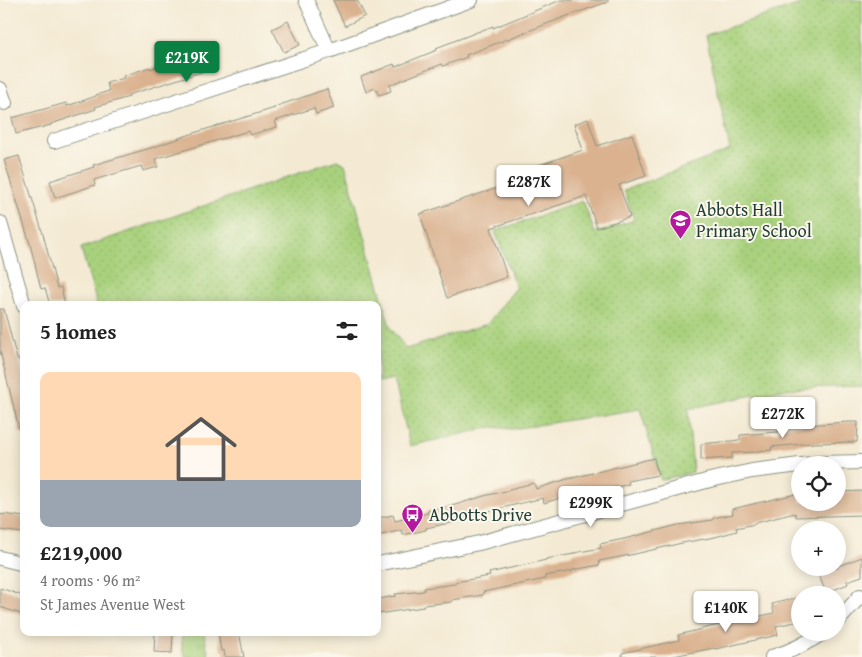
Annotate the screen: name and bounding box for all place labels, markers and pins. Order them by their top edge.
pin: £219K [152,41,222,83]
pin: £287K [494,164,564,207]
place label: Abbots Hall Primary School [696,196,812,244]
school or university icon: Abbots Hall Primary School [668,208,692,239]
pin: £272K [748,396,818,439]
pin: £299K [556,486,626,528]
place label: Abbotts Drive [429,501,532,528]
bus stop icon: Abbotts Drive [401,503,425,534]
pin: £140K [691,590,761,633]

